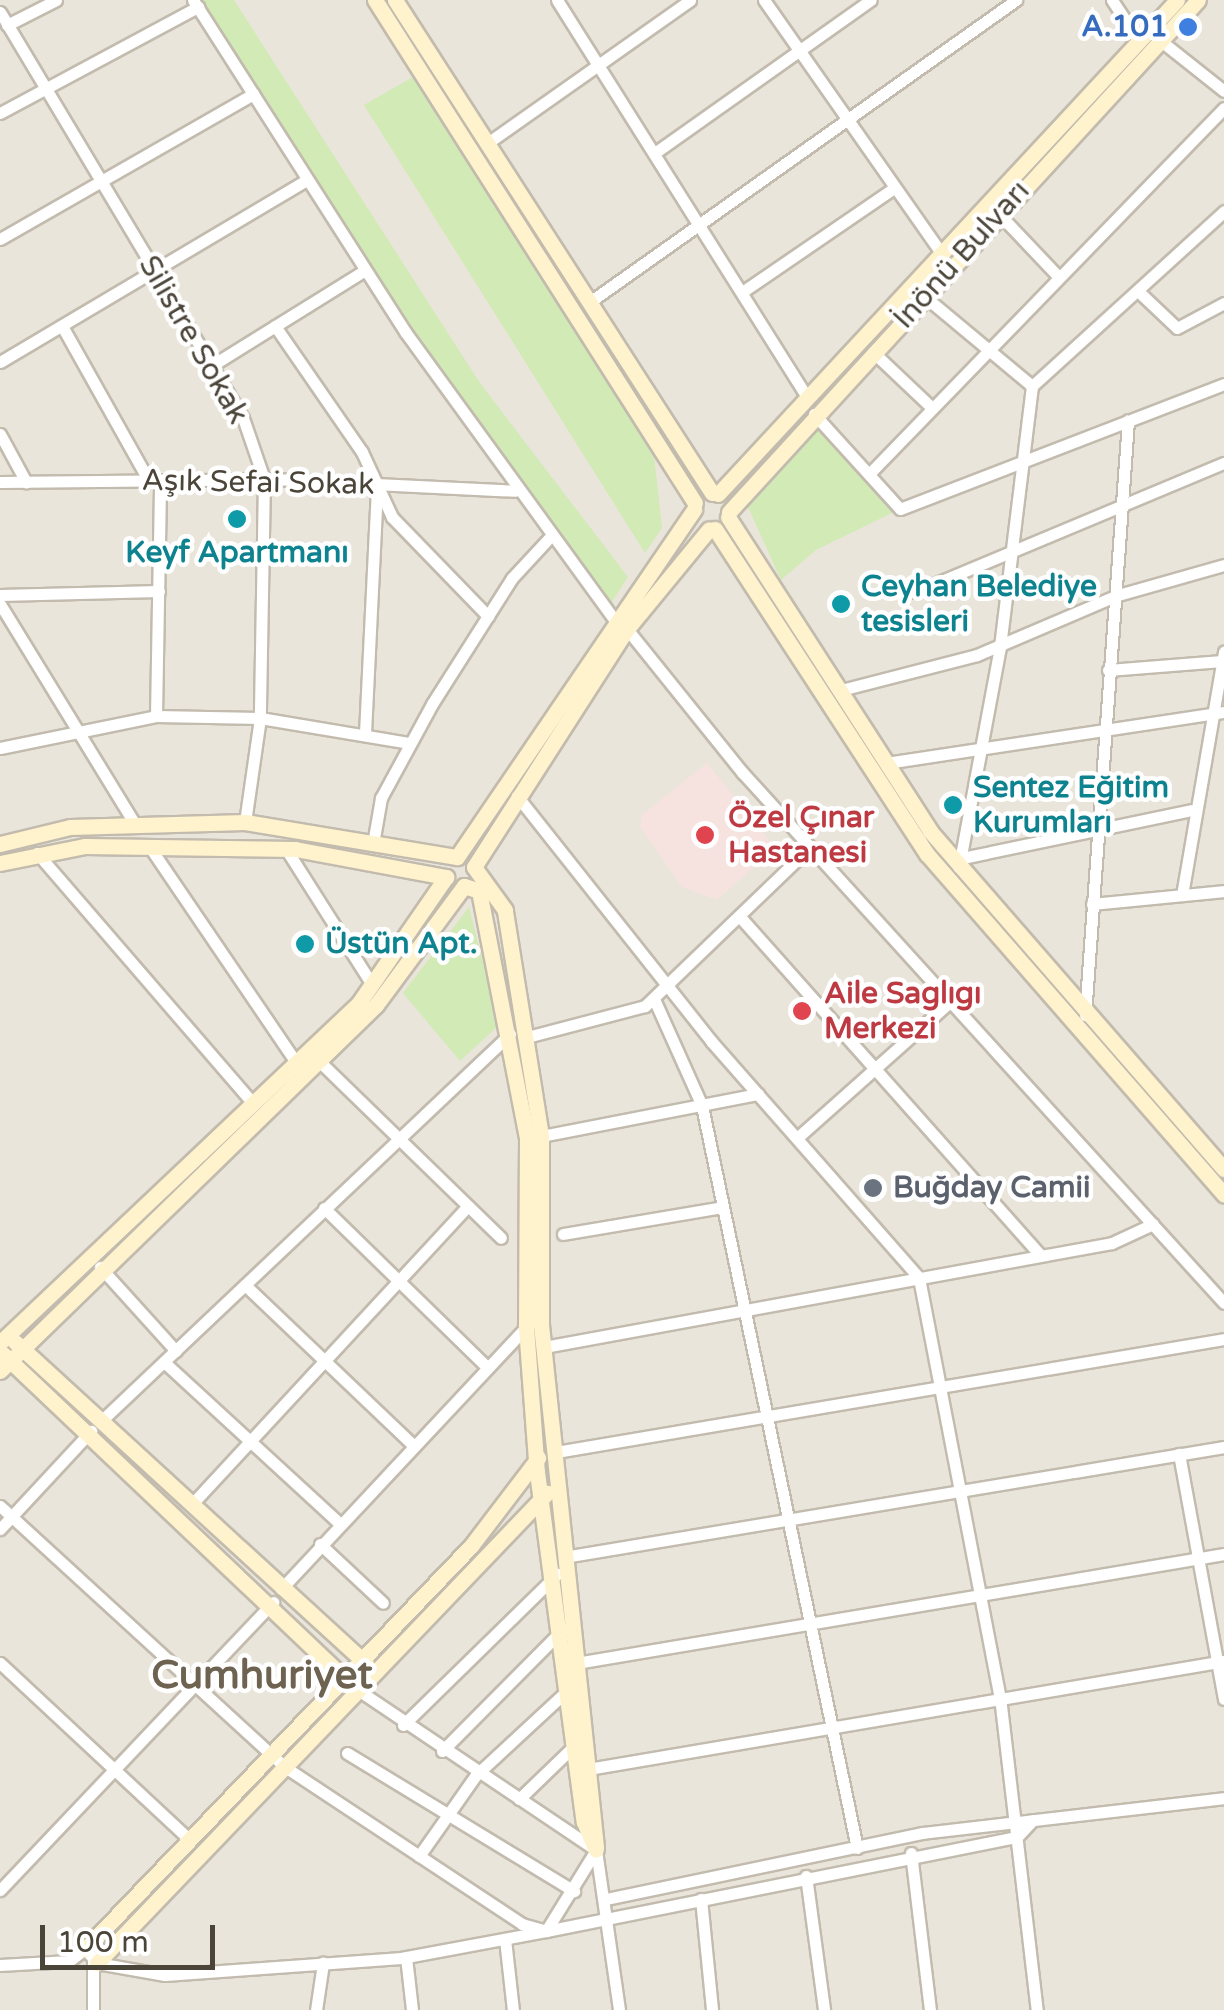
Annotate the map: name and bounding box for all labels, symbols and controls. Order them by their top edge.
place label: A.101 [1081,9,1168,45]
marker: A.101 [1177,16,1199,38]
street label: İnönü Bulvarı [886,174,1038,336]
street label: Silistre Sokak [130,250,256,430]
street label: Aşık Sefai Sokak [141,463,375,503]
marker: Keyf Apartmanı [226,508,248,530]
place label: Keyf Apartmanı [125,535,349,571]
place label: Ceyhan Belediye tesisleri [861,569,1097,640]
marker: Ceyhan Belediye tesisleri [830,593,852,615]
place label: Sentez Eğitim Kurumları [973,770,1169,840]
marker: Sentez Eğitim Kurumları [942,794,964,816]
place label: Özel Çınar Hastanesi [728,800,874,870]
marker: Özel Çınar Hastanesi [692,822,718,848]
place label: Üstün Apt. [325,926,478,962]
marker: Üstün Apt. [294,933,316,955]
place label: Aile Saglıgı Merkezi [824,976,981,1046]
marker: Aile Saglıgı Merkezi [789,998,815,1024]
place label: Buğday Camii [893,1170,1090,1206]
marker: Buğday Camii [862,1177,884,1199]
district label: Cumhuriyet [151,1651,373,1699]
scale bar [45,1905,220,1967]
text: 100 m [57,1924,149,1961]

